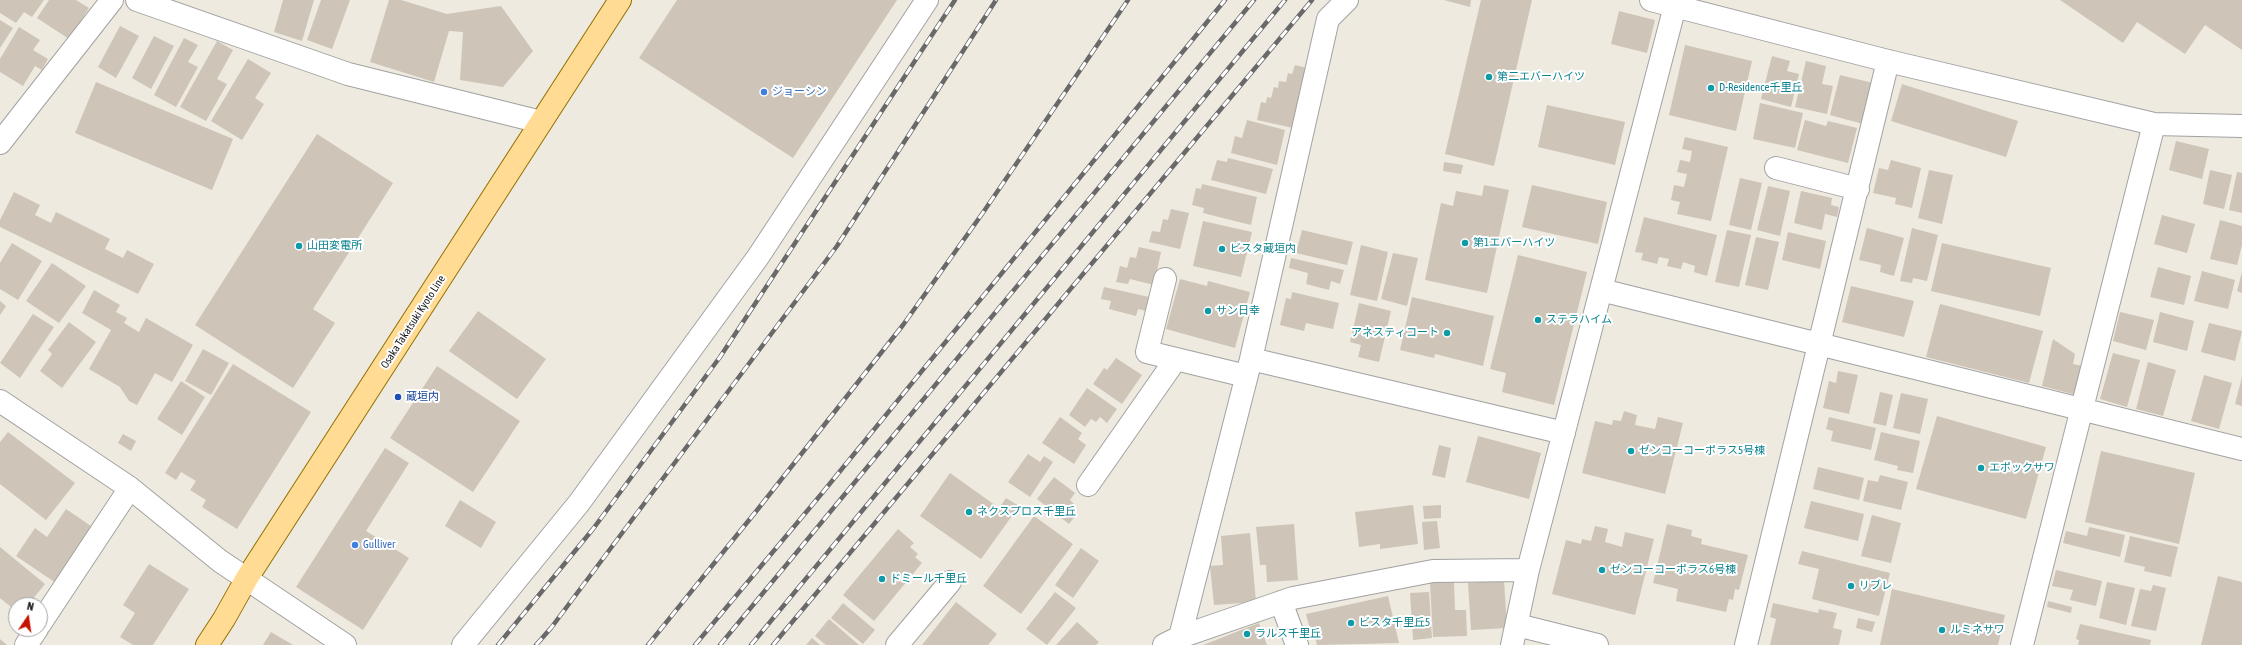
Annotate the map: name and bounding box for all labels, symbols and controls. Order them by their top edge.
place label: 第二エバーハイツ [1497,70,1585,84]
marker: 第二エバーハイツ [1484,72,1494,82]
place label: D-Residence千里丘 [1719,81,1802,95]
marker: D-Residence千里丘 [1706,83,1716,93]
place label: ジョーシン [772,85,827,99]
marker: ジョーシン [759,87,769,97]
place label: 第1エバーハイツ [1473,236,1555,250]
marker: 第1エバーハイツ [1460,238,1470,248]
place label: 山田変電所 [307,239,362,253]
marker: 山田変電所 [294,241,304,251]
place label: ビスタ蔵垣内 [1230,242,1296,256]
marker: ビスタ蔵垣内 [1217,244,1227,254]
street label: Osaka Takatsuki Kyoto Line [378,273,448,371]
place label: サン日幸 [1216,304,1260,318]
marker: サン日幸 [1203,306,1213,316]
place label: ステラハイム [1546,313,1612,327]
marker: ステラハイム [1533,315,1543,325]
place label: アネスティコート [1351,326,1439,340]
marker: アネスティコート [1442,328,1452,338]
place label: 蔵垣内 [406,390,439,404]
marker: 蔵垣内 [393,392,403,402]
place label: ゼンコーコーポラス5号棟 [1639,444,1765,458]
marker: ゼンコーコーポラス5号棟 [1626,446,1636,456]
place label: エポックサワ [1989,461,2055,475]
marker: エポックサワ [1976,463,1986,473]
place label: ネクスプロス千里丘 [977,505,1076,519]
marker: ネクスプロス千里丘 [964,507,974,517]
place label: Gulliver [363,538,395,552]
marker: Gulliver [350,540,360,550]
place label: ゼンコーコーポラス6号棟 [1610,563,1736,577]
marker: ゼンコーコーポラス6号棟 [1597,565,1607,575]
place label: ドミール千里丘 [890,572,967,586]
marker: ドミール千里丘 [877,574,887,584]
place label: リブレ [1859,579,1892,593]
marker: リブレ [1846,581,1856,591]
north arrow [8,597,48,637]
text: N [26,600,35,613]
place label: ビスタ千里丘5 [1359,616,1430,630]
marker: ビスタ千里丘5 [1346,618,1356,628]
place label: ルミネサワ [1950,623,2005,637]
marker: ルミネサワ [1937,625,1947,635]
place label: ラルス千里丘 [1255,627,1321,641]
marker: ラルス千里丘 [1242,629,1252,639]

